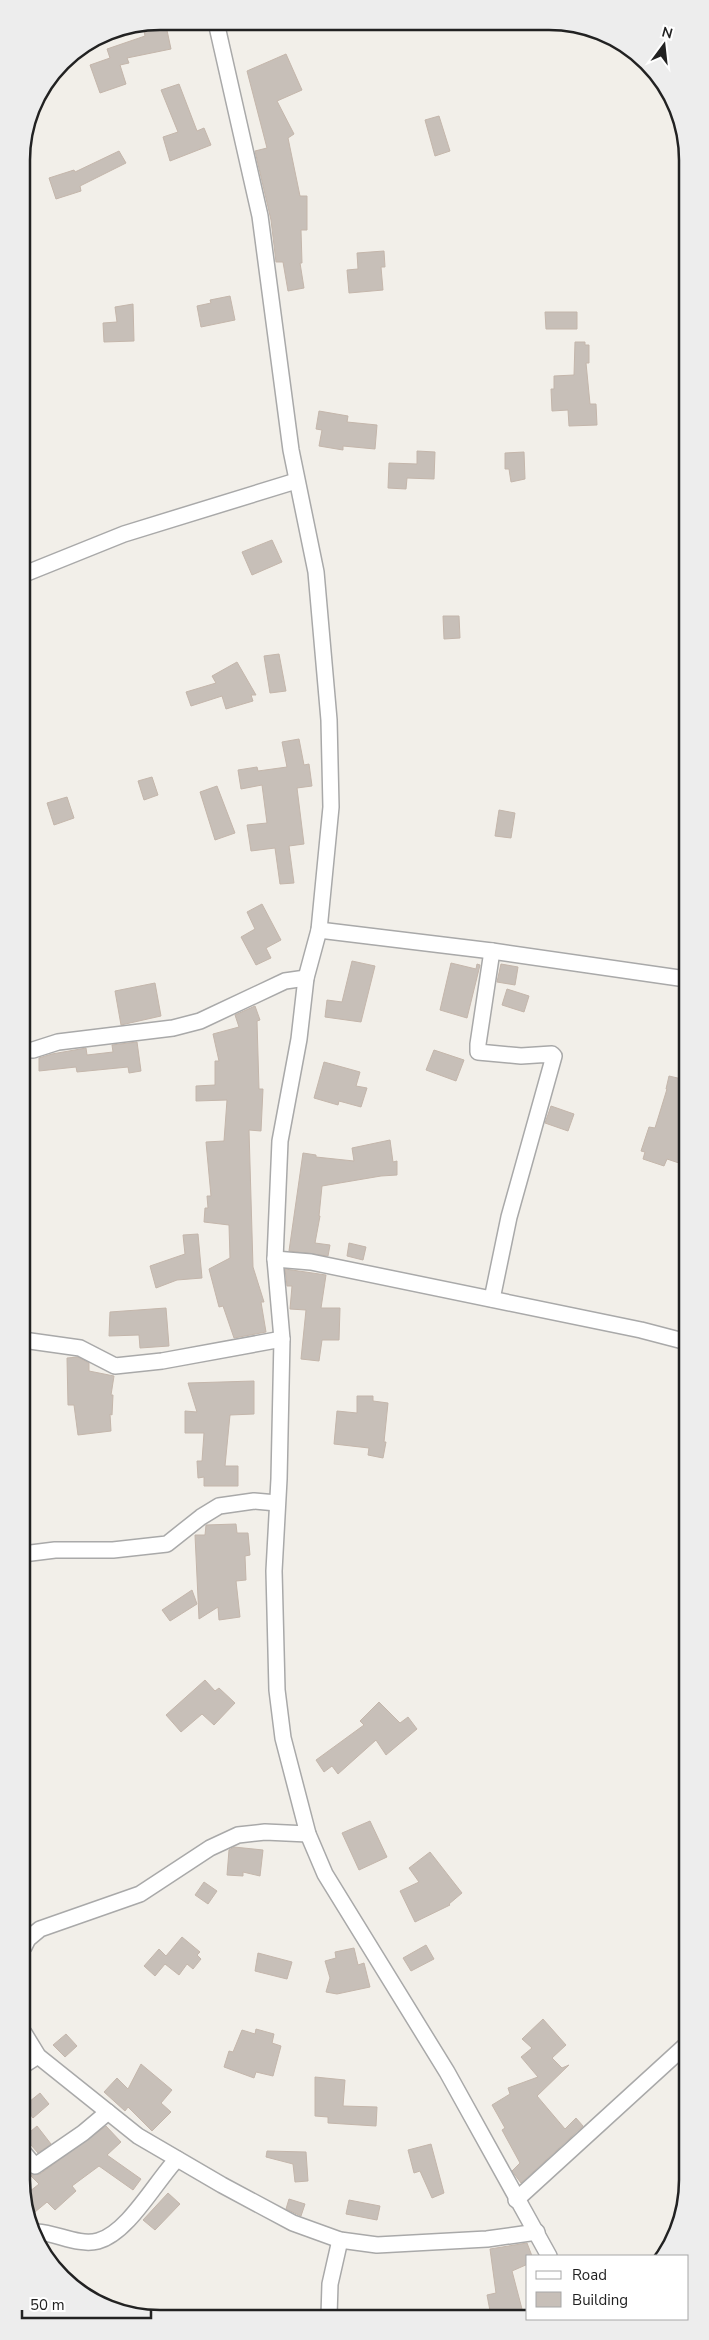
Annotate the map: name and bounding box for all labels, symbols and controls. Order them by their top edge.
north arrow [639,20,689,70]
text: N [660,22,675,43]
legend [526,2255,689,2320]
text: Road [572,2265,607,2285]
scale bar [22,2288,151,2320]
text: Building [572,2290,628,2310]
text: 50 m [30,2295,65,2315]

